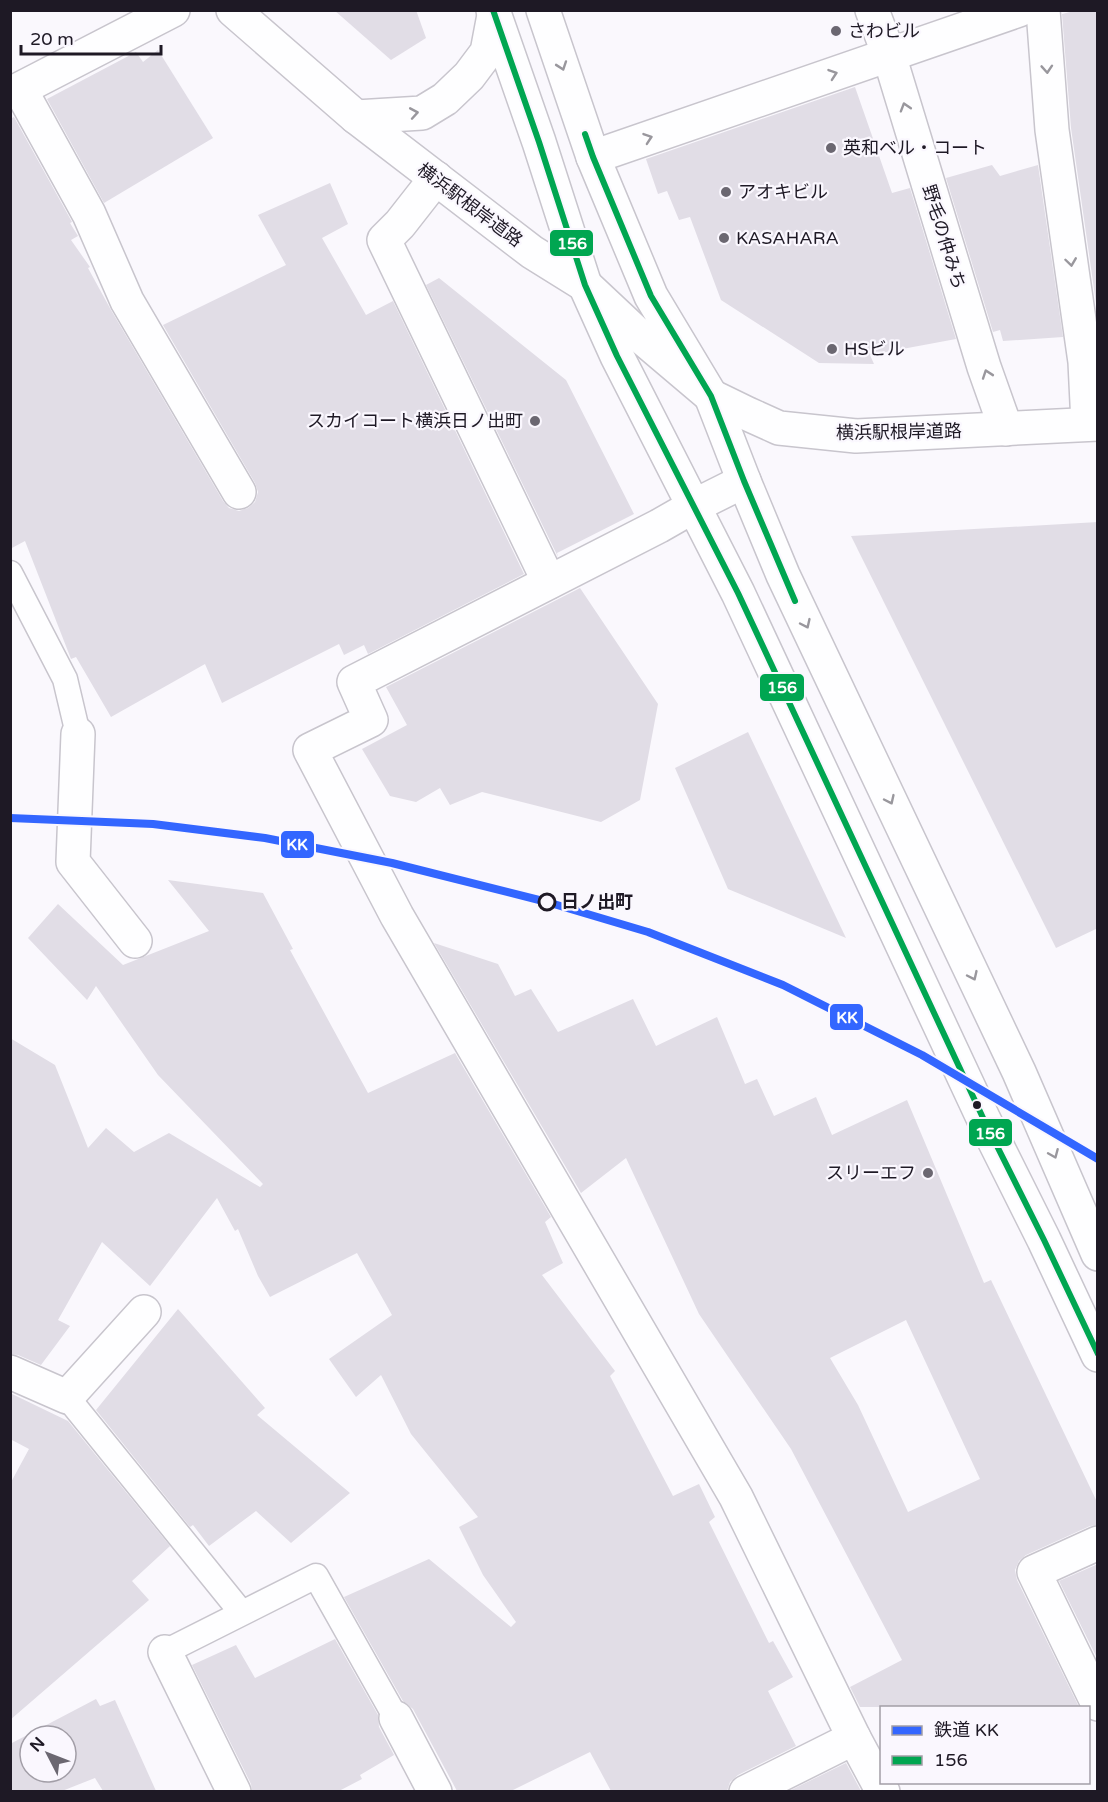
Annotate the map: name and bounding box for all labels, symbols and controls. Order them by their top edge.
scale bar [21,18,160,56]
place label: さわビル [848,20,920,42]
marker: さわビル [829,24,843,38]
text: 20 m [30,28,74,50]
one-way arrow [554,60,567,71]
one-way arrow [1041,64,1054,73]
one-way arrow [827,69,838,82]
one-way arrow [900,102,912,113]
one-way arrow [409,108,419,120]
one-way arrow [642,132,653,145]
place label: 英和ベル・コート [843,137,987,159]
marker: 英和ベル・コート [824,141,838,155]
street label: 横浜駅根岸道路 [413,158,527,252]
place label: アオキビル [738,181,828,203]
street label: 野毛の仲みち [918,182,970,292]
marker: アオキビル [719,185,733,199]
place label: KASAHARA [736,227,839,249]
line badge: 156 [549,229,594,257]
marker: KASAHARA [717,231,731,245]
text: 156 [557,234,587,254]
one-way arrow [1064,258,1076,267]
place label: HSビル [844,338,905,360]
marker: HSビル [825,342,839,356]
one-way arrow [981,369,994,380]
place label: スカイコート横浜日ノ出町 [307,410,523,432]
marker: スカイコート横浜日ノ出町 [528,414,542,428]
street label: 横浜駅根岸道路 [836,420,962,444]
one-way arrow [799,617,811,628]
line badge: 156 [759,673,805,702]
text: 156 [767,678,797,698]
one-way arrow [882,794,894,805]
line badge: KK [280,830,315,859]
text: KK [286,835,308,855]
place label: 日ノ出町 [561,891,633,913]
marker: 日ノ出町 [538,893,556,911]
one-way arrow [966,970,978,981]
line badge: KK [829,1003,864,1031]
text: KK [836,1008,858,1028]
unlabelled marker [971,1099,983,1111]
line badge: 156 [968,1118,1013,1147]
text: 156 [975,1124,1005,1144]
one-way arrow [1046,1148,1058,1159]
place label: スリーエフ [826,1162,916,1184]
marker: スリーエフ [921,1166,935,1180]
legend [880,1706,1090,1784]
text: 鉄道 KK [934,1719,999,1741]
north arrow [18,1724,78,1784]
text: N [26,1733,49,1756]
text: 156 [934,1749,968,1771]

